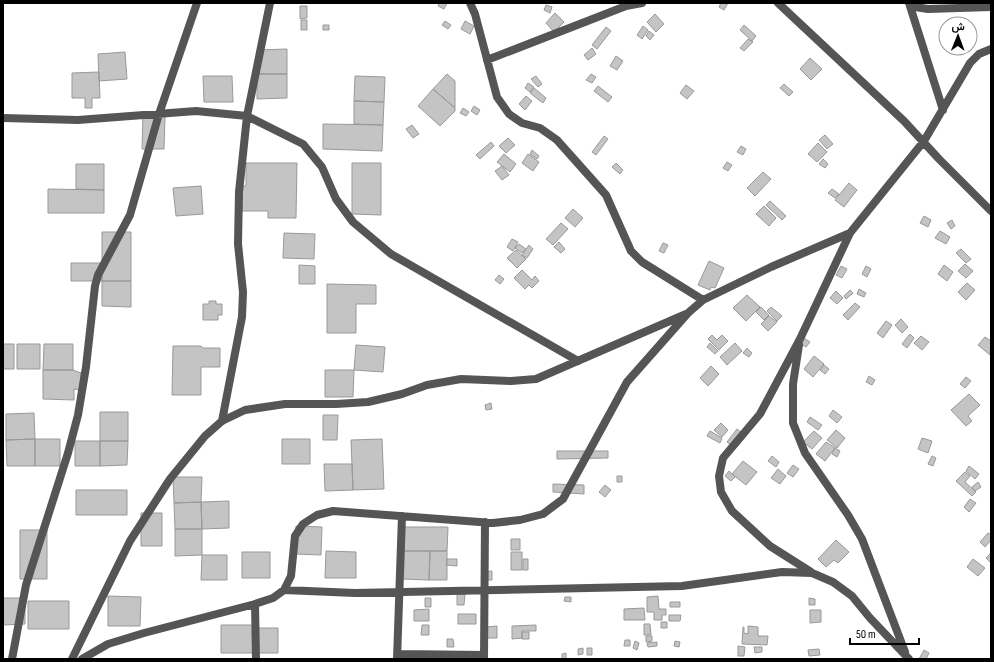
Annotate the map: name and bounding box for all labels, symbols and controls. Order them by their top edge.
north arrow [938,16,978,56]
text: ش [951,20,965,33]
scale bar [850,620,919,646]
text: 50 m [856,627,876,642]

